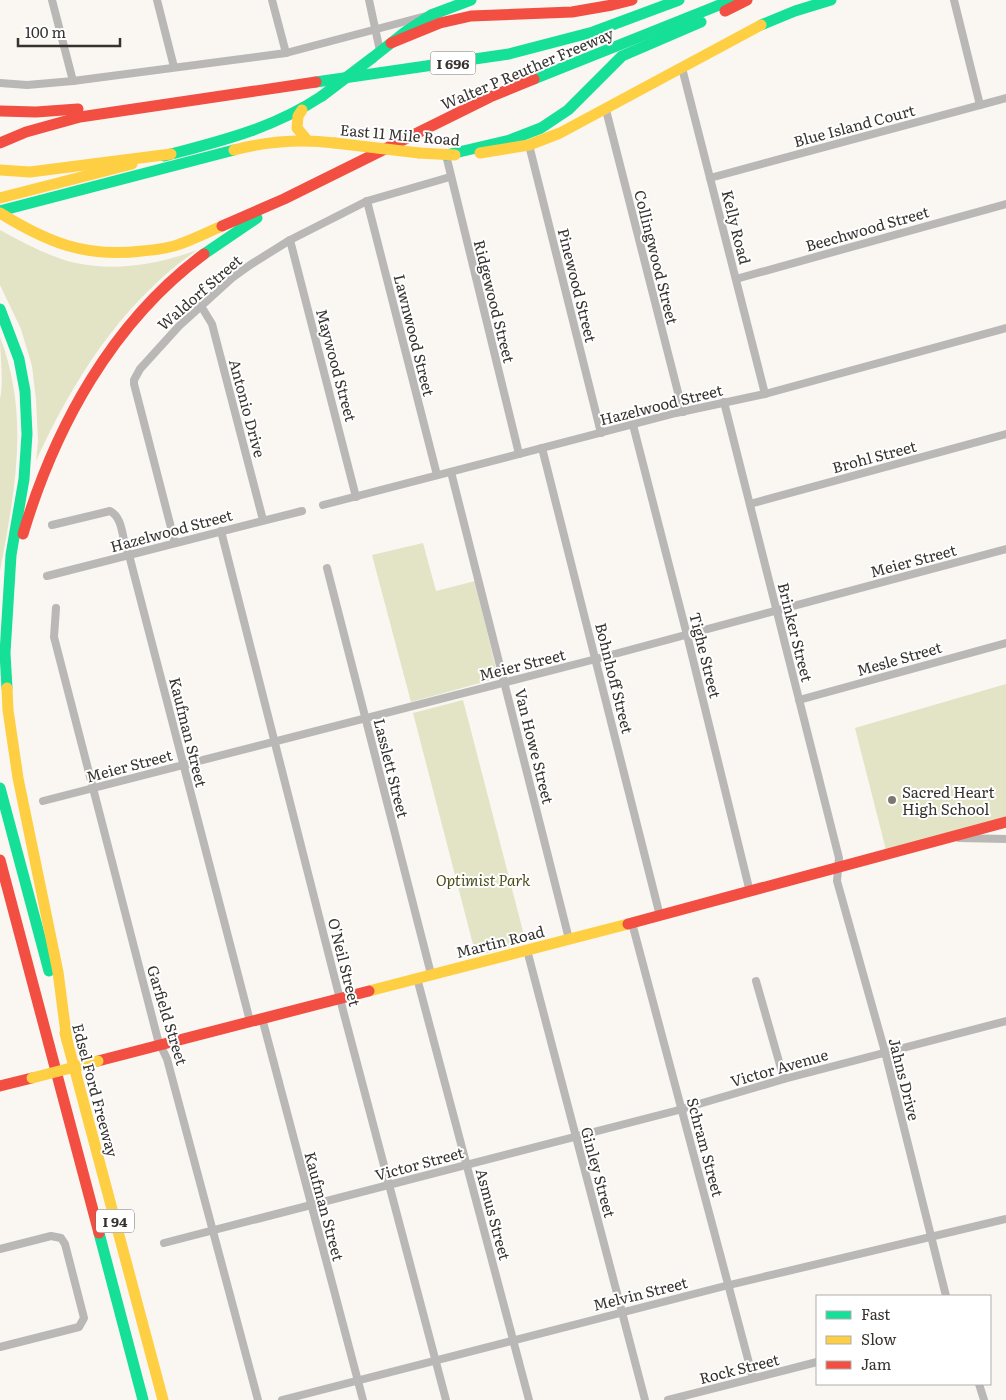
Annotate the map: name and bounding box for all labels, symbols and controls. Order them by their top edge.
scale bar [18,15,120,47]
text: 100 m [25,20,66,43]
street label: Walter P Reuther Freeway [437,21,617,115]
road number: I 696 [430,52,476,74]
street label: Blue Island Court [791,98,917,152]
street label: East 11 Mile Road [339,117,461,151]
street label: Collingwood Street [629,187,685,327]
street label: Kelly Road [717,187,757,267]
street label: Beechwood Street [803,199,931,257]
street label: Pinewood Street [553,226,603,344]
street label: Ridgewood Street [469,237,521,365]
street label: Waldorf Street [152,249,246,335]
street label: Lawnwood Street [389,272,441,398]
street label: Maywood Street [311,306,363,424]
street label: Antonio Drive [224,356,272,460]
street label: Hazelwood Street [597,378,725,430]
street label: Brohl Street [829,434,919,478]
street label: Hazelwood Street [107,503,235,557]
street label: Meier Street [867,537,959,583]
street label: Brinker Street [773,580,819,684]
street label: Tighe Street [684,610,728,700]
street label: Bohnhoff Street [590,620,640,736]
street label: Mesle Street [854,635,944,681]
street label: Meier Street [476,642,568,686]
street label: Kaufman Street [164,675,214,789]
street label: Van Howe Street [510,686,560,806]
street label: Lasslett Street [369,716,415,820]
street label: Meier Street [83,742,175,788]
place label: Sacred Heart High School [902,780,995,820]
marker: Sacred Heart High School [886,794,898,806]
park label: Optimist Park [436,868,531,891]
street label: O'Neil Street [323,915,367,1009]
street label: Martin Road [453,919,547,963]
street label: Garfield Street [142,962,194,1068]
street label: Edsel Ford Freeway [67,1021,125,1160]
street label: Jahns Drive [884,1035,926,1123]
street label: Victor Avenue [727,1042,831,1092]
street label: Schram Street [682,1095,730,1199]
street label: Ginley Street [576,1124,622,1220]
street label: Victor Street [372,1140,466,1186]
street label: Kaufman Street [299,1149,351,1263]
street label: Asmus Street [471,1166,517,1262]
road number: I 94 [96,1210,134,1232]
street label: Melvin Street [590,1270,690,1316]
legend [816,1295,991,1385]
text: Fast [861,1302,890,1325]
text: Slow [861,1327,896,1350]
street label: Rock Street [697,1347,781,1389]
text: Jam [861,1352,892,1375]

